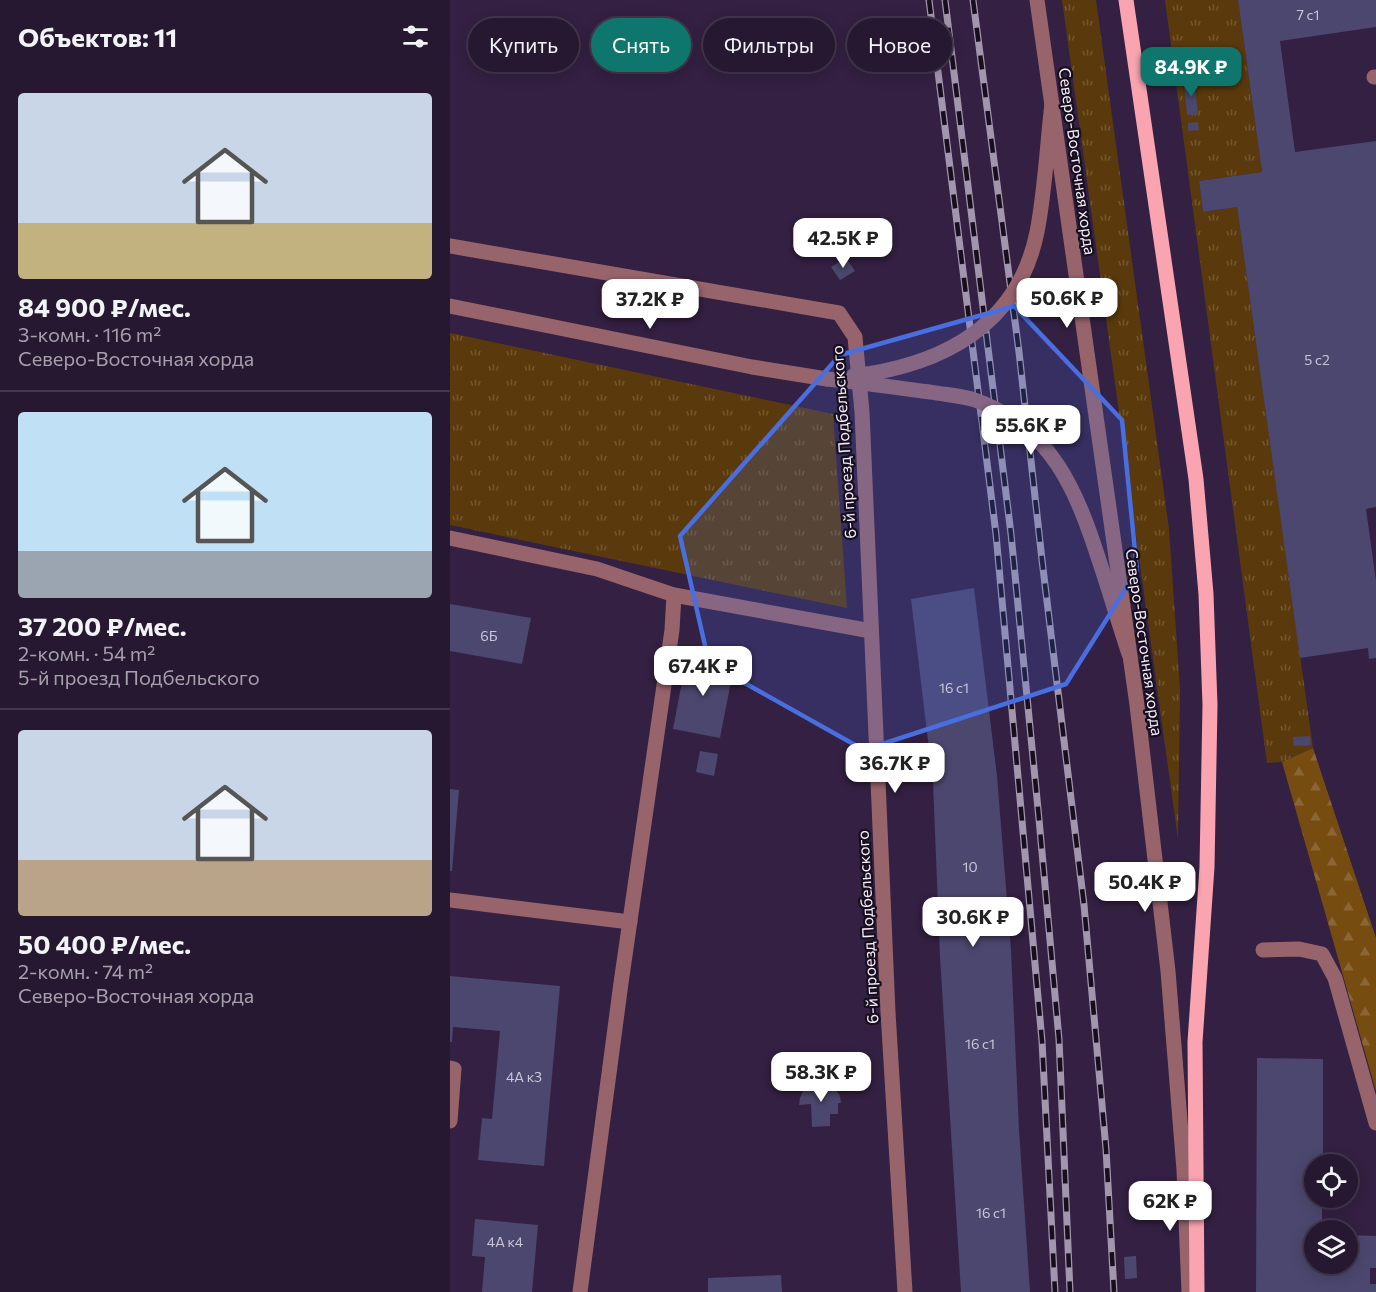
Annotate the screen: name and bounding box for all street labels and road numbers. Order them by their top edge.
street label: Северо-Восточная хорда [1055,66,1101,256]
street label: 6-й проезд Подбельского [827,345,859,539]
street label: Северо-Восточная хорда [1122,547,1168,737]
street label: 6-й проезд Подбельского [852,830,882,1024]

